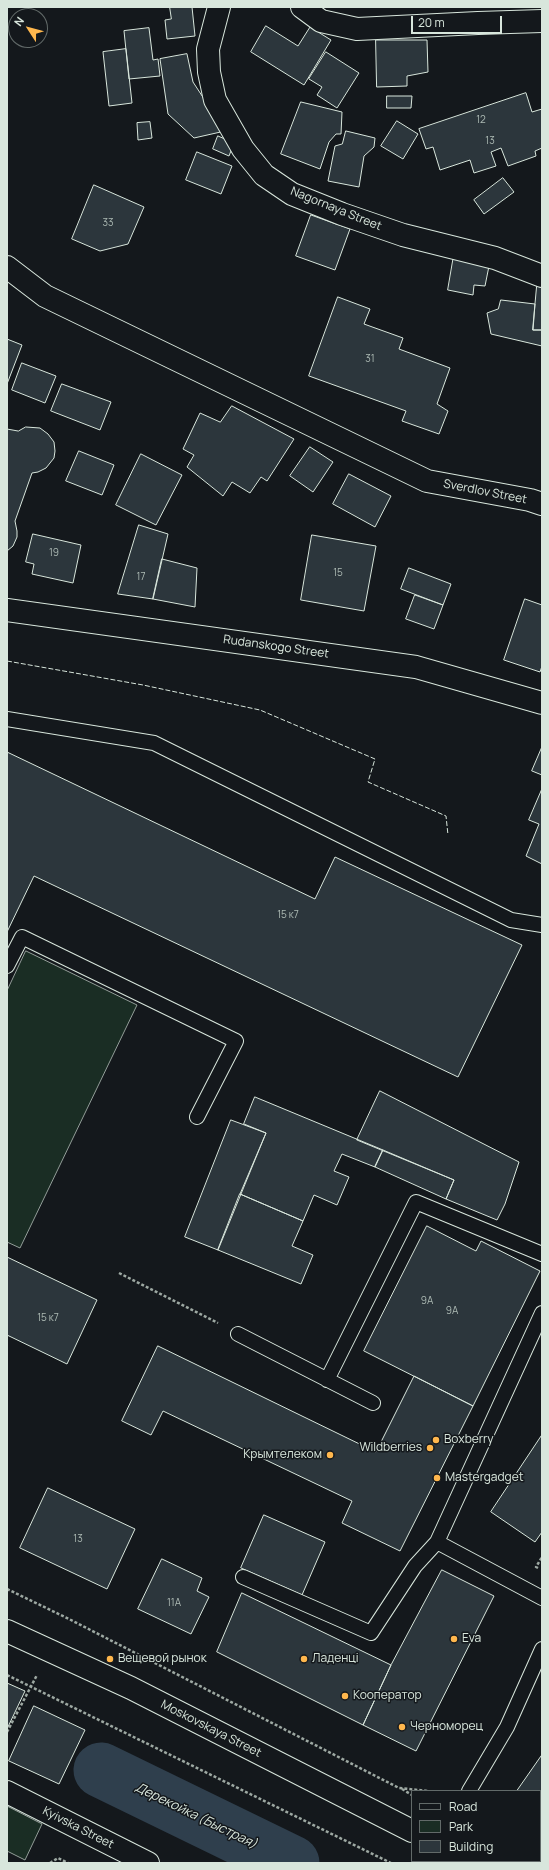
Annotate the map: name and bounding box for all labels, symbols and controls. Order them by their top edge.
north arrow [8,8,48,48]
scale bar [413,8,504,34]
text: N [10,14,27,29]
text: 20 m [418,14,445,31]
house number: 12 [476,114,486,126]
house number: 13 [485,135,495,147]
street label: Nagornaya Street [288,184,384,234]
house number: 33 [102,217,114,229]
house number: 31 [365,353,375,365]
street label: Sverdlov Street [442,477,528,507]
house number: 19 [49,547,59,559]
house number: 15 [333,567,343,579]
house number: 17 [137,571,145,583]
street label: Rudanskogo Street [222,632,330,662]
house number: 15 к7 [277,909,299,921]
house number: 9А [421,1295,433,1307]
house number: 9А [446,1305,458,1317]
house number: 15 к7 [37,1312,59,1324]
place label: Boxberry [444,1433,494,1447]
marker: Boxberry [431,1435,441,1445]
place label: Wildberries [359,1441,422,1455]
marker: Wildberries [425,1443,435,1453]
place label: Крымтелеком [243,1448,322,1462]
marker: Крымтелеком [325,1450,335,1460]
place label: Mastergadget [445,1471,524,1485]
marker: Mastergadget [432,1473,442,1483]
house number: 13 [73,1533,83,1545]
house number: 11А [167,1597,181,1609]
place label: Eva [462,1632,481,1646]
marker: Eva [449,1634,459,1644]
place label: Вещевой рынок [118,1652,207,1666]
place label: Ладенці [312,1652,359,1666]
marker: Вещевой рынок [105,1654,115,1664]
marker: Ладенці [299,1654,309,1664]
place label: Кооператор [353,1689,422,1703]
marker: Кооператор [340,1691,350,1701]
street label: Moskovskaya Street [158,1697,264,1761]
place label: Черноморец [410,1720,483,1734]
marker: Черноморец [397,1722,407,1732]
water label: Дерекойка (Быстрая) [133,1780,259,1852]
legend [411,1790,541,1862]
text: Road [449,1798,477,1815]
street label: Kyivska Street [40,1804,116,1852]
text: Park [449,1818,473,1835]
text: Building [449,1838,493,1855]

